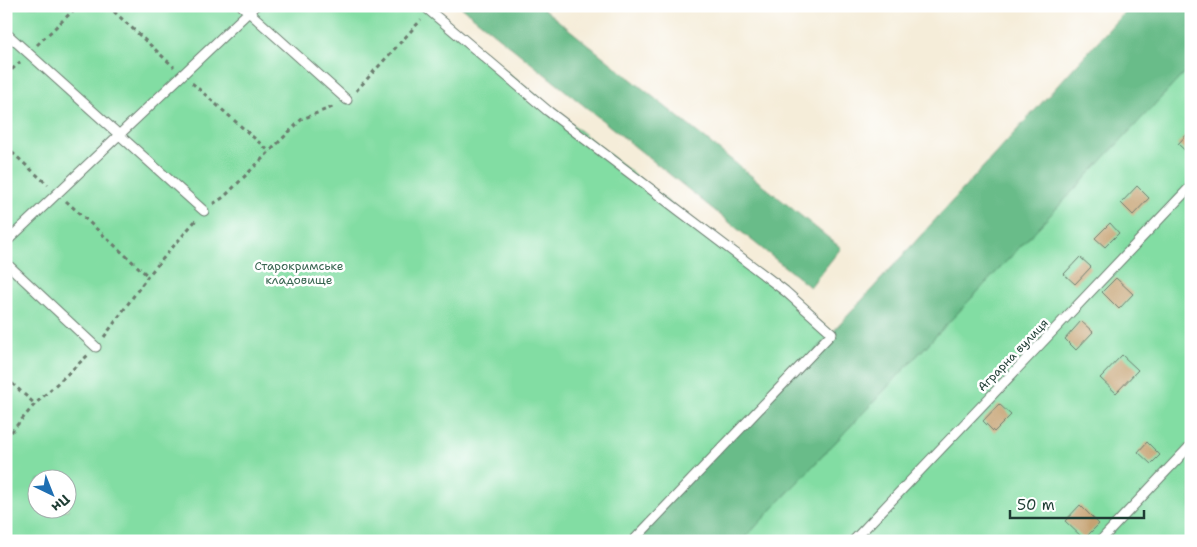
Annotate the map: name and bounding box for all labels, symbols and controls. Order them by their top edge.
park label: Старокримське кладовище [255,258,344,288]
street label: Аграрна вулиця [974,315,1052,395]
north arrow [28,470,78,520]
scale bar [1010,487,1143,519]
text: Пн [48,491,74,516]
text: 50 m [1017,495,1055,515]

